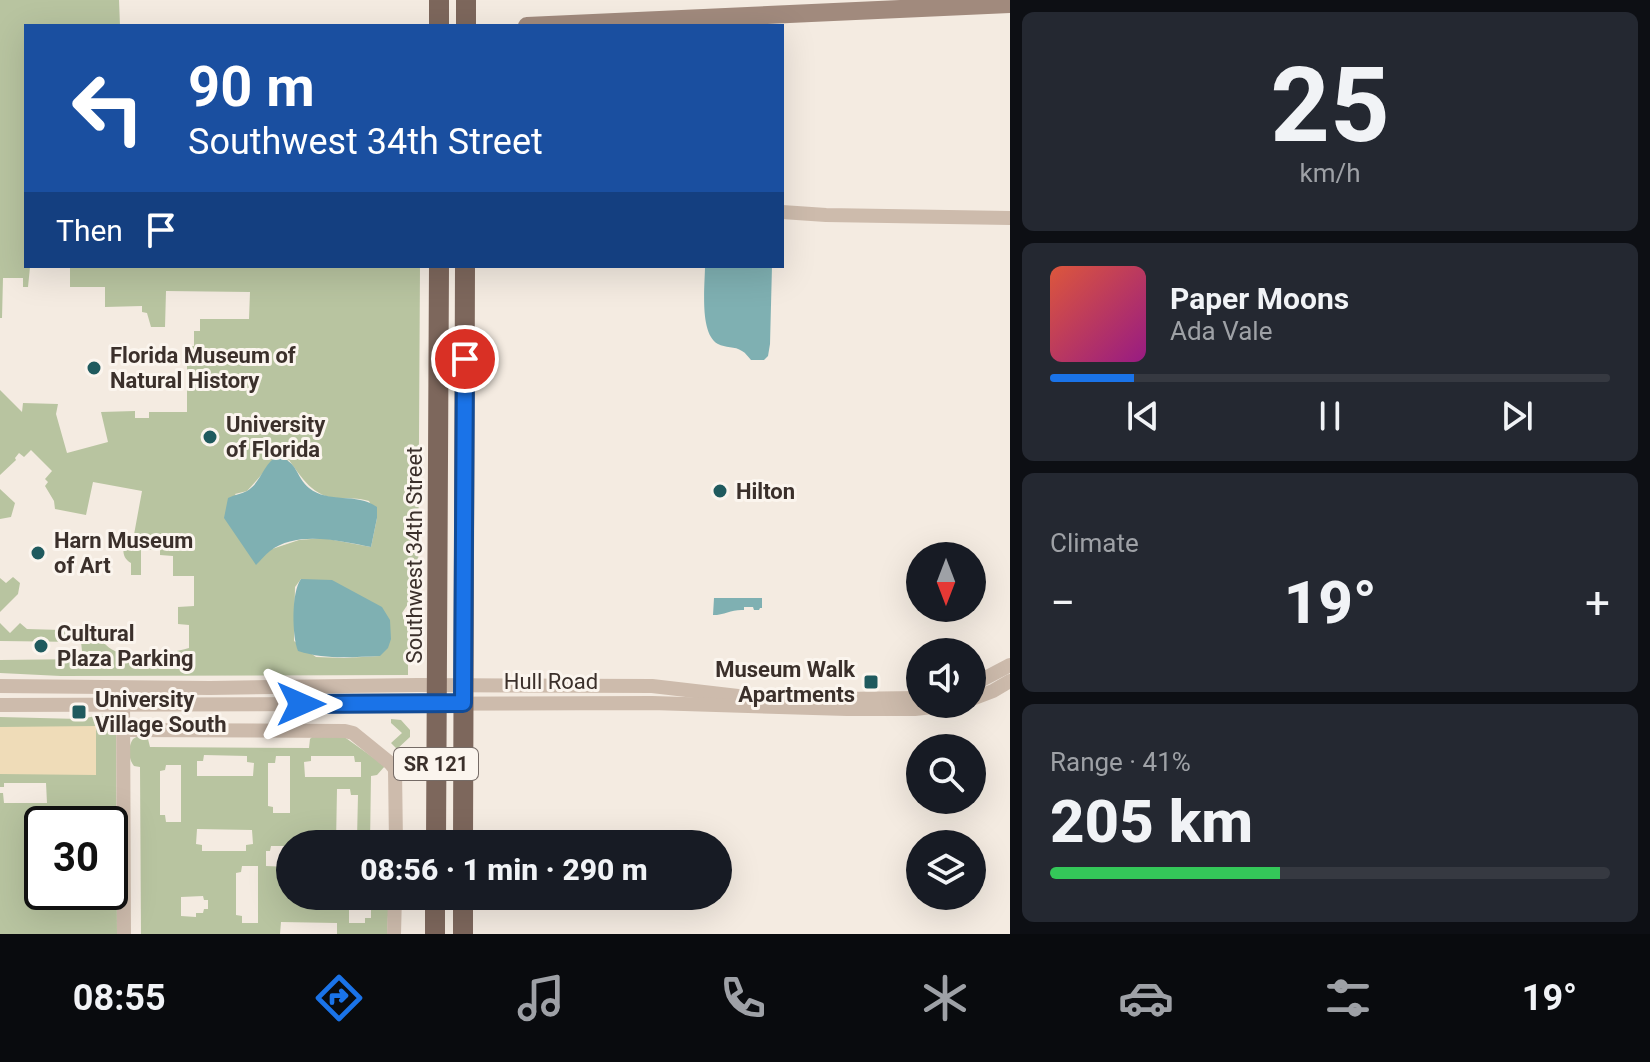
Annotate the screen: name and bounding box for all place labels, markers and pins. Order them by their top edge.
pin [431,325,499,393]
place label: Florida Museum of Natural History [110,343,296,393]
marker: Florida Museum of Natural History [85,359,103,377]
place label: University of Florida [226,412,326,462]
marker: University of Florida [201,428,219,446]
place label: Hilton [736,479,795,504]
marker: Hilton [711,482,729,500]
place label: Harn Museum of Art [54,528,193,578]
marker: Harn Museum of Art [29,544,47,562]
place label: Cultural Plaza Parking [57,621,194,671]
marker: Cultural Plaza Parking [32,637,50,655]
place label: Museum Walk Apartments [715,657,855,707]
marker: Museum Walk Apartments [862,673,880,691]
place label: University Village South [95,687,227,737]
marker: University Village South [70,703,88,721]

